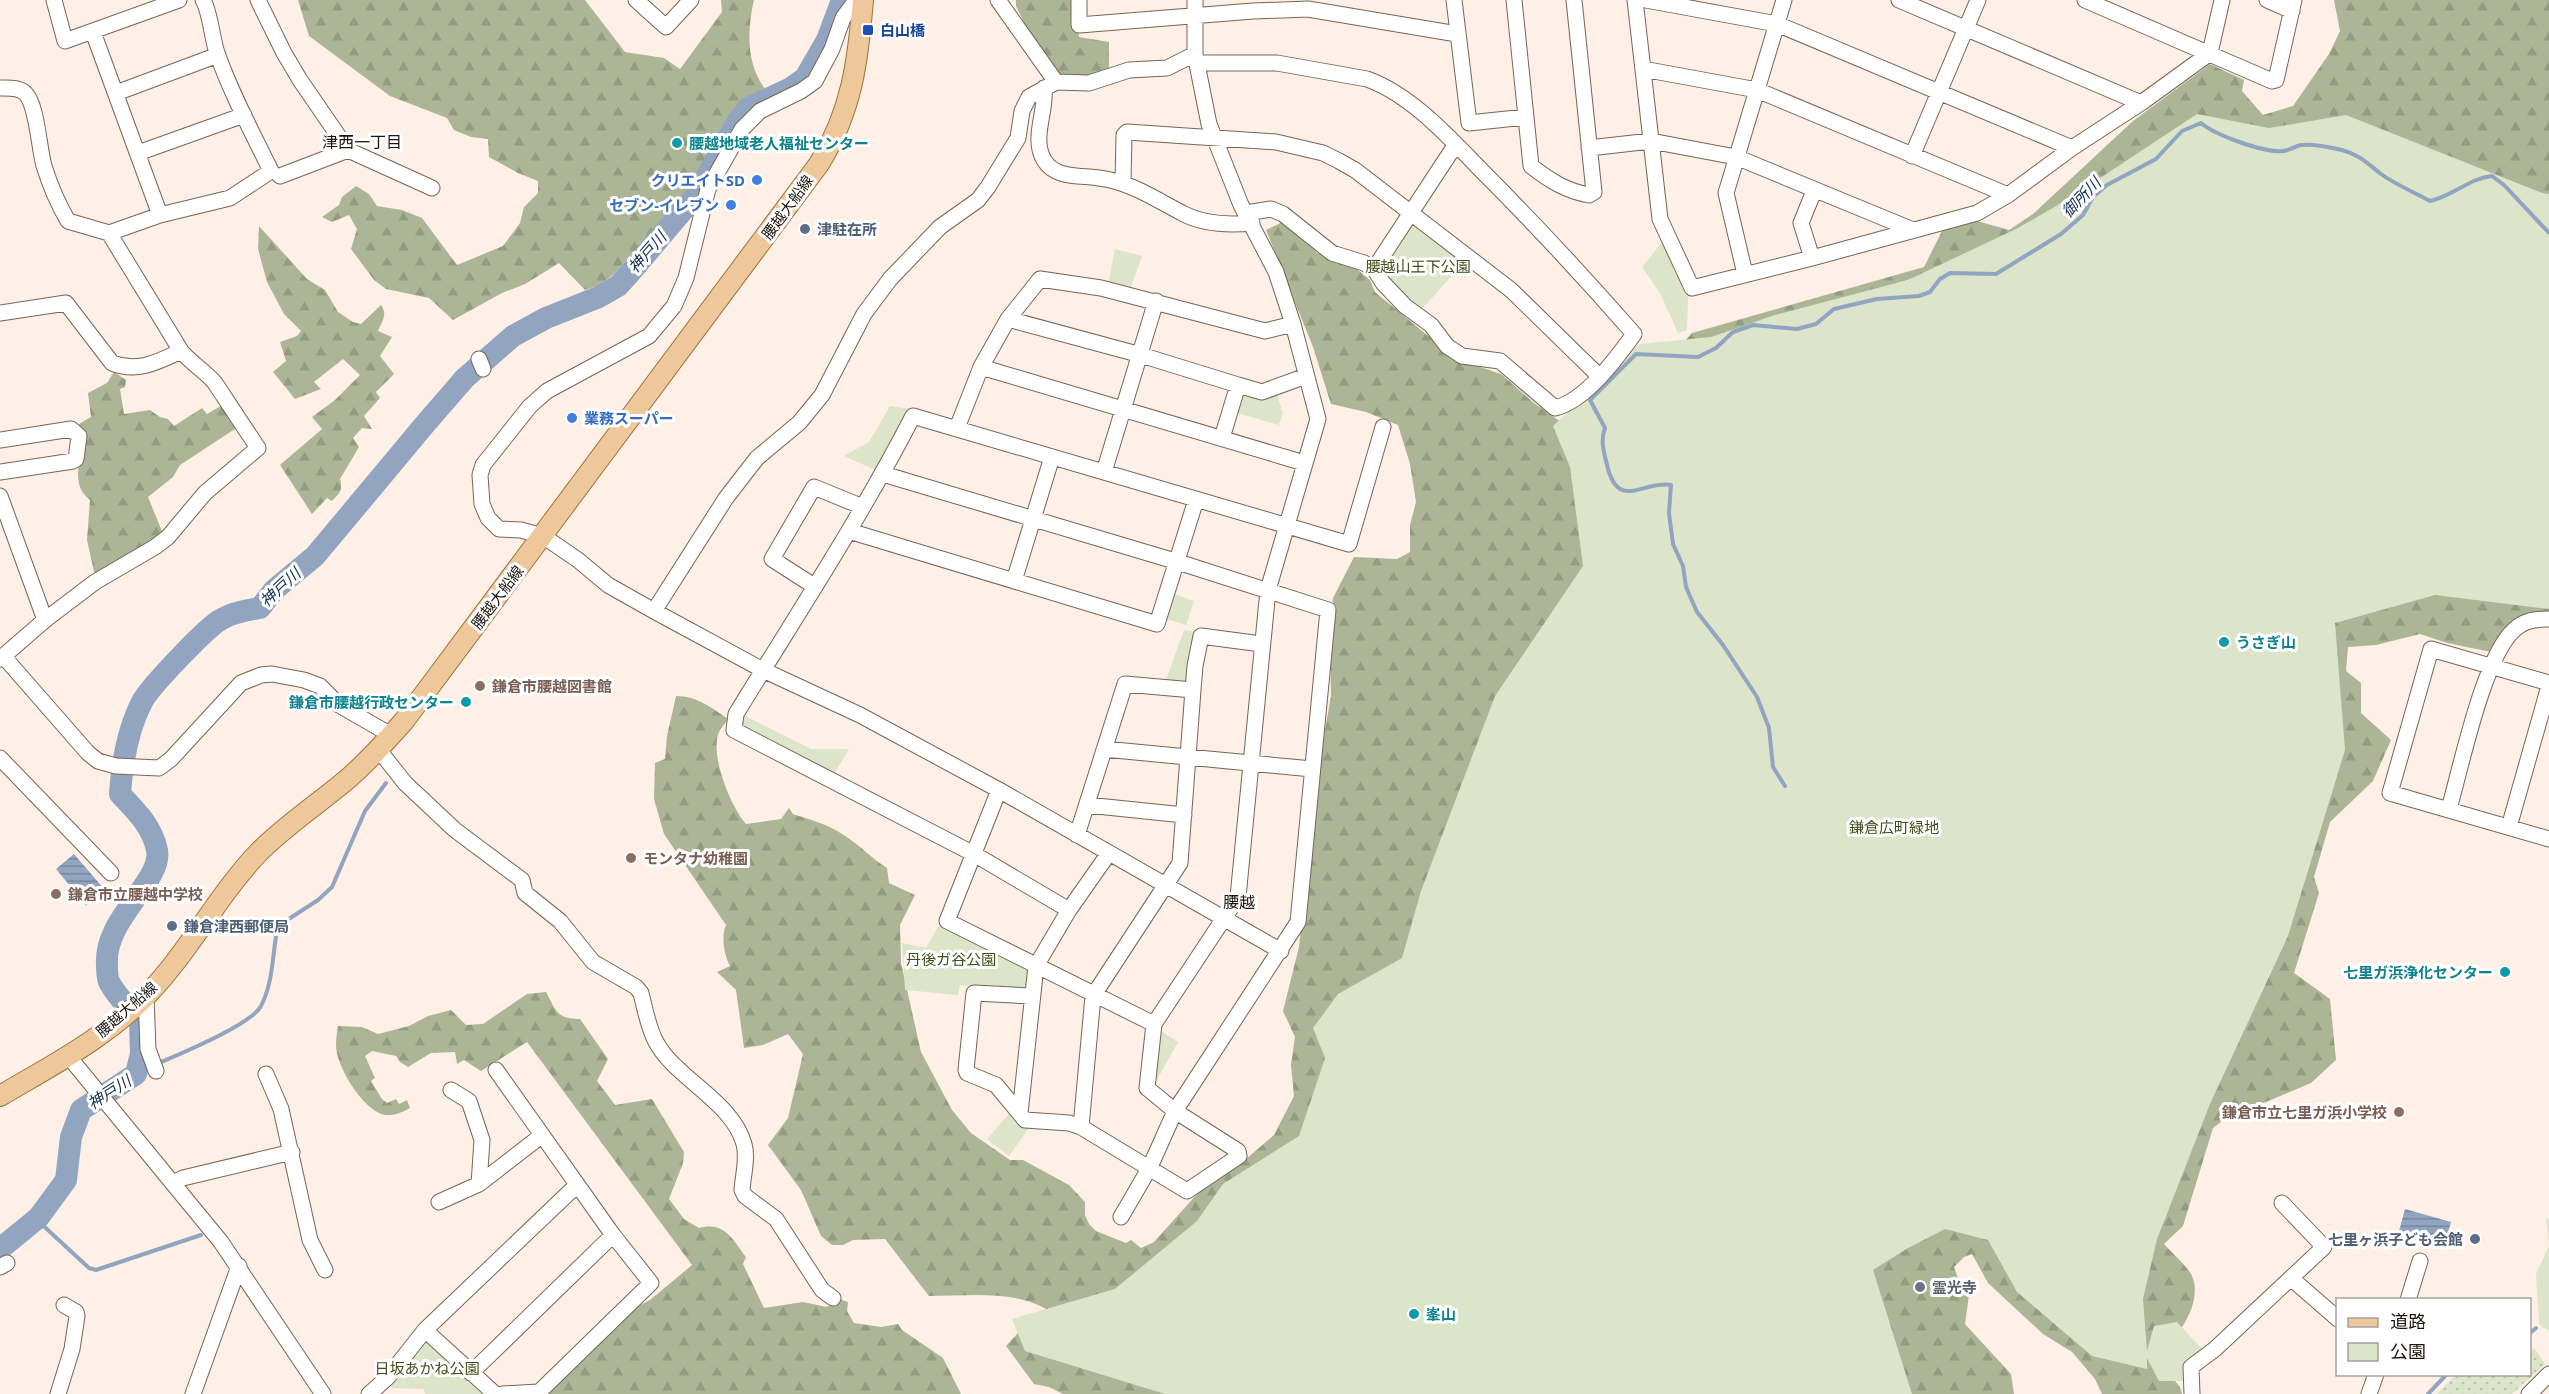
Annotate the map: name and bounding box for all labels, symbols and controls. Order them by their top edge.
place label: 白山橋 [880,20,926,40]
marker: 白山橋 [861,23,875,37]
district label: 津西一丁目 [322,131,402,153]
place label: 腰越地域老人福祉センター [689,133,869,153]
marker: 腰越地域老人福祉センター [670,136,684,150]
place label: クリエイトSD [651,170,745,190]
street label: 腰越大船線 [757,171,817,243]
water label: 御所川 [2056,171,2107,222]
marker: クリエイトSD [750,173,764,187]
place label: セブン-イレブン [609,195,719,215]
marker: セブン-イレブン [724,198,738,212]
place label: 津駐在所 [817,219,877,239]
marker: 津駐在所 [798,222,812,236]
water label: 神戸川 [623,225,672,277]
park label: 腰越山王下公園 [1365,256,1471,276]
place label: 業務スーパー [584,408,674,428]
marker: 業務スーパー [565,411,579,425]
water label: 神戸川 [255,561,307,611]
street label: 腰越大船線 [466,561,528,633]
place label: うさぎ山 [2236,632,2296,652]
marker: うさぎ山 [2217,635,2231,649]
place label: 鎌倉市腰越図書館 [491,676,612,696]
marker: 鎌倉市腰越図書館 [473,679,487,693]
place label: 鎌倉市腰越行政センター [288,692,454,712]
marker: 鎌倉市腰越行政センター [459,695,473,709]
park label: 鎌倉広町緑地 [1849,817,1939,837]
place label: モンタナ幼稚園 [643,848,748,868]
marker: モンタナ幼稚園 [624,851,638,865]
place label: 鎌倉市立腰越中学校 [67,884,203,904]
marker: 鎌倉市立腰越中学校 [49,887,63,901]
district label: 腰越 [1223,891,1255,913]
place label: 鎌倉津西郵便局 [183,916,289,936]
marker: 鎌倉津西郵便局 [165,919,179,933]
park label: 丹後ガ谷公園 [906,949,996,969]
place label: 七里ガ浜浄化センター [2343,962,2493,982]
marker: 七里ガ浜浄化センター [2498,965,2512,979]
street label: 腰越大船線 [91,977,161,1041]
water label: 神戸川 [83,1069,137,1114]
place label: 鎌倉市立七里ガ浜小学校 [2221,1102,2387,1122]
marker: 鎌倉市立七里ガ浜小学校 [2392,1105,2406,1119]
place label: 七里ヶ浜子ども会館 [2328,1229,2463,1249]
marker: 七里ヶ浜子ども会館 [2468,1232,2482,1246]
place label: 霊光寺 [1932,1277,1977,1297]
marker: 霊光寺 [1913,1280,1927,1294]
legend [2336,1298,2531,1376]
place label: 峯山 [1426,1304,1456,1324]
marker: 峯山 [1407,1307,1421,1321]
text: 道路 [2390,1309,2426,1333]
text: 公園 [2390,1339,2426,1363]
park label: 日坂あかね公園 [374,1358,480,1378]

